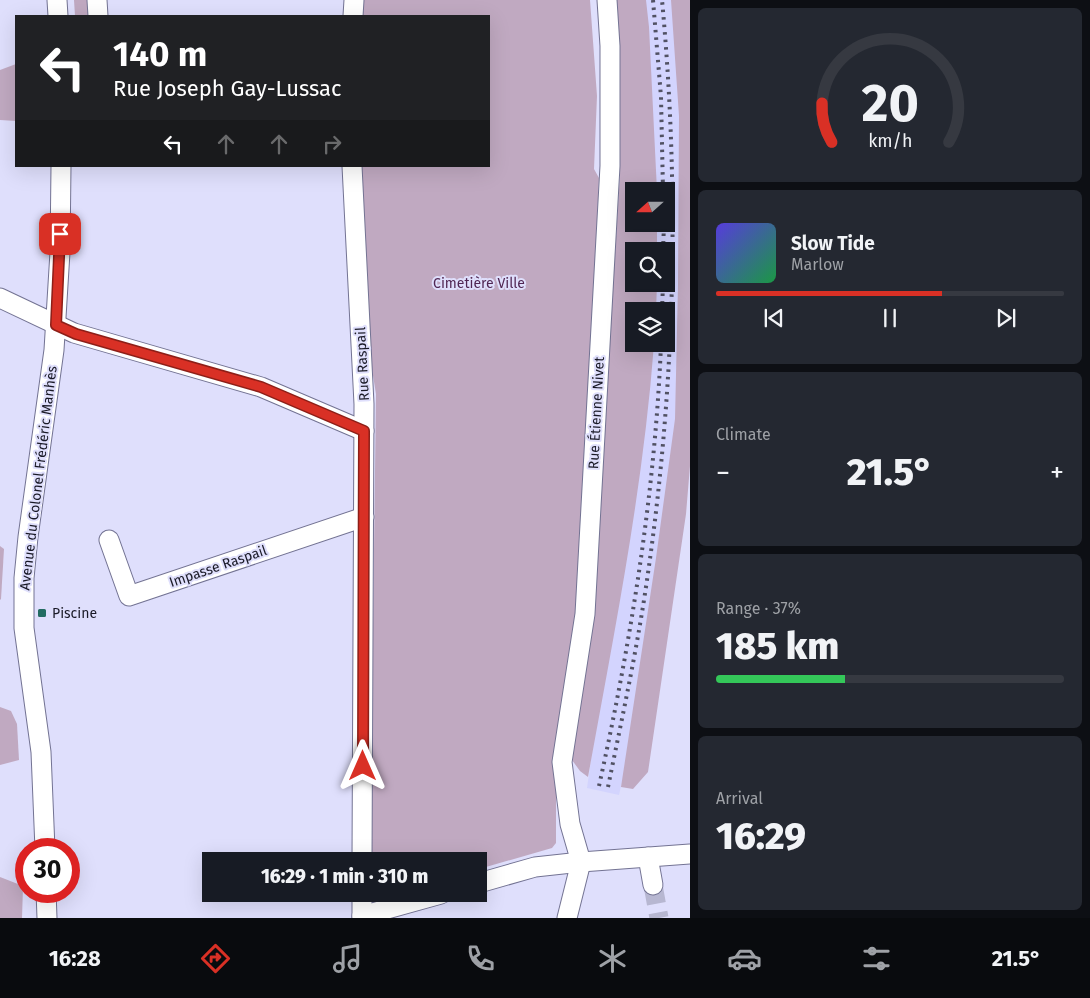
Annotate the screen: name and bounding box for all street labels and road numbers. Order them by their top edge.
street label: Rue Raspail [352,327,373,401]
street label: Rue Étienne Nivet [584,355,608,470]
street label: Avenue du Colonel Frédéric Manhès [16,364,61,591]
street label: Impasse Raspail [167,542,269,591]

